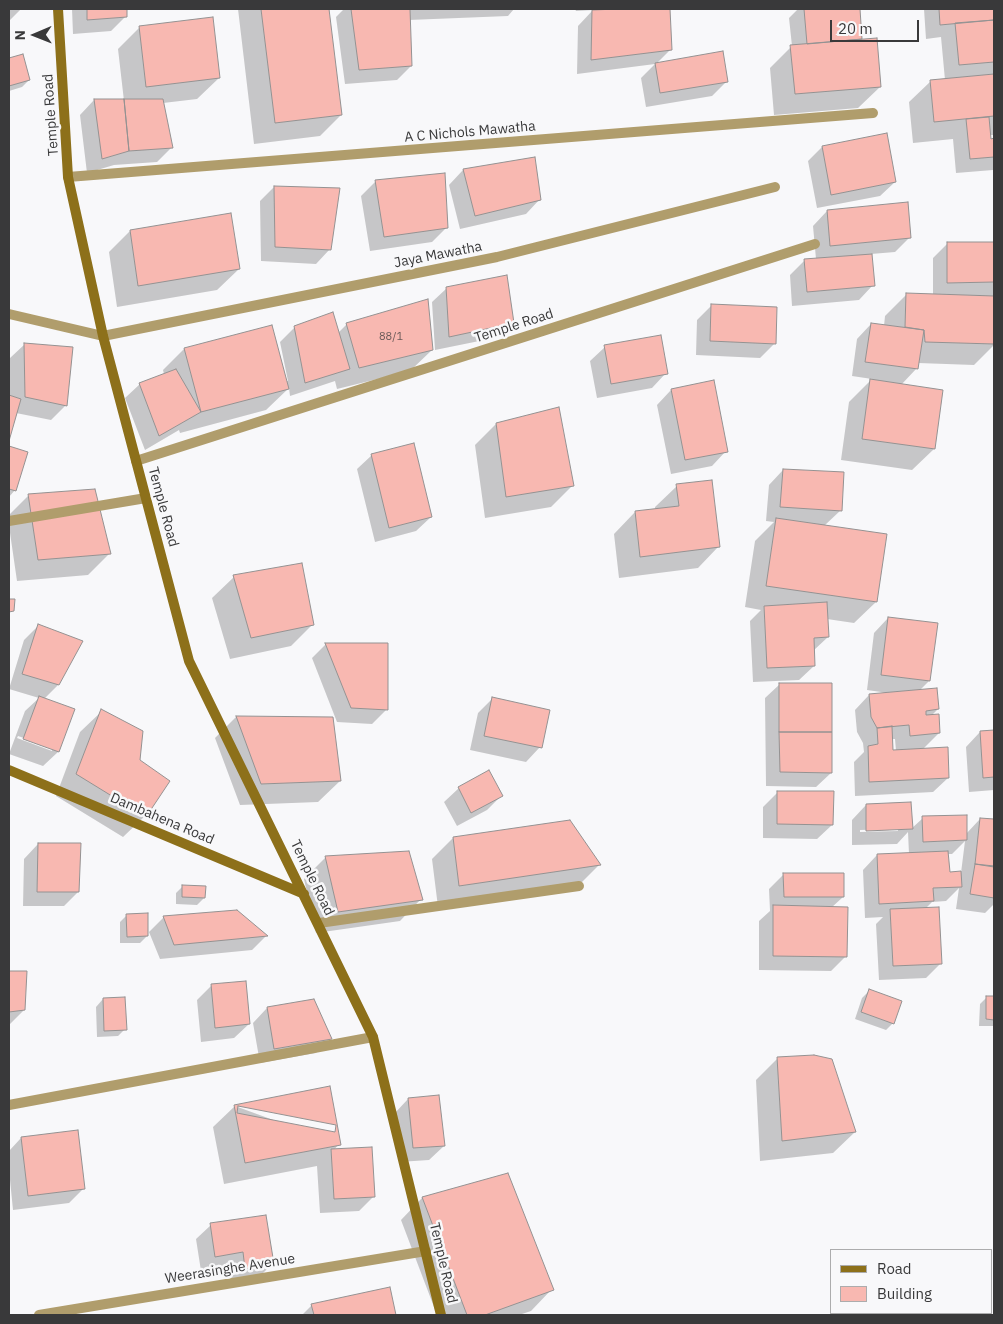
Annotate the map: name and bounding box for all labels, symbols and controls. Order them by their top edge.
north arrow [10,10,60,60]
scale bar [833,10,922,42]
text: 20 m [838,19,873,38]
text: N [11,30,29,40]
street label: Temple Road [40,73,62,157]
street label: A C Nichols Mawatha [404,118,536,146]
street label: Jaya Mawatha [393,238,483,272]
street label: Temple Road [472,305,556,347]
house number: 88/1 [379,330,403,344]
street label: Temple Road [144,465,182,549]
street label: Dambahena Road [108,790,216,848]
street label: Temple Road [286,837,338,919]
street label: Temple Road [426,1221,460,1305]
legend [830,1249,993,1314]
street label: Weerasinghe Avenue [164,1250,296,1288]
text: Road [877,1259,912,1278]
text: Building [877,1284,932,1303]

